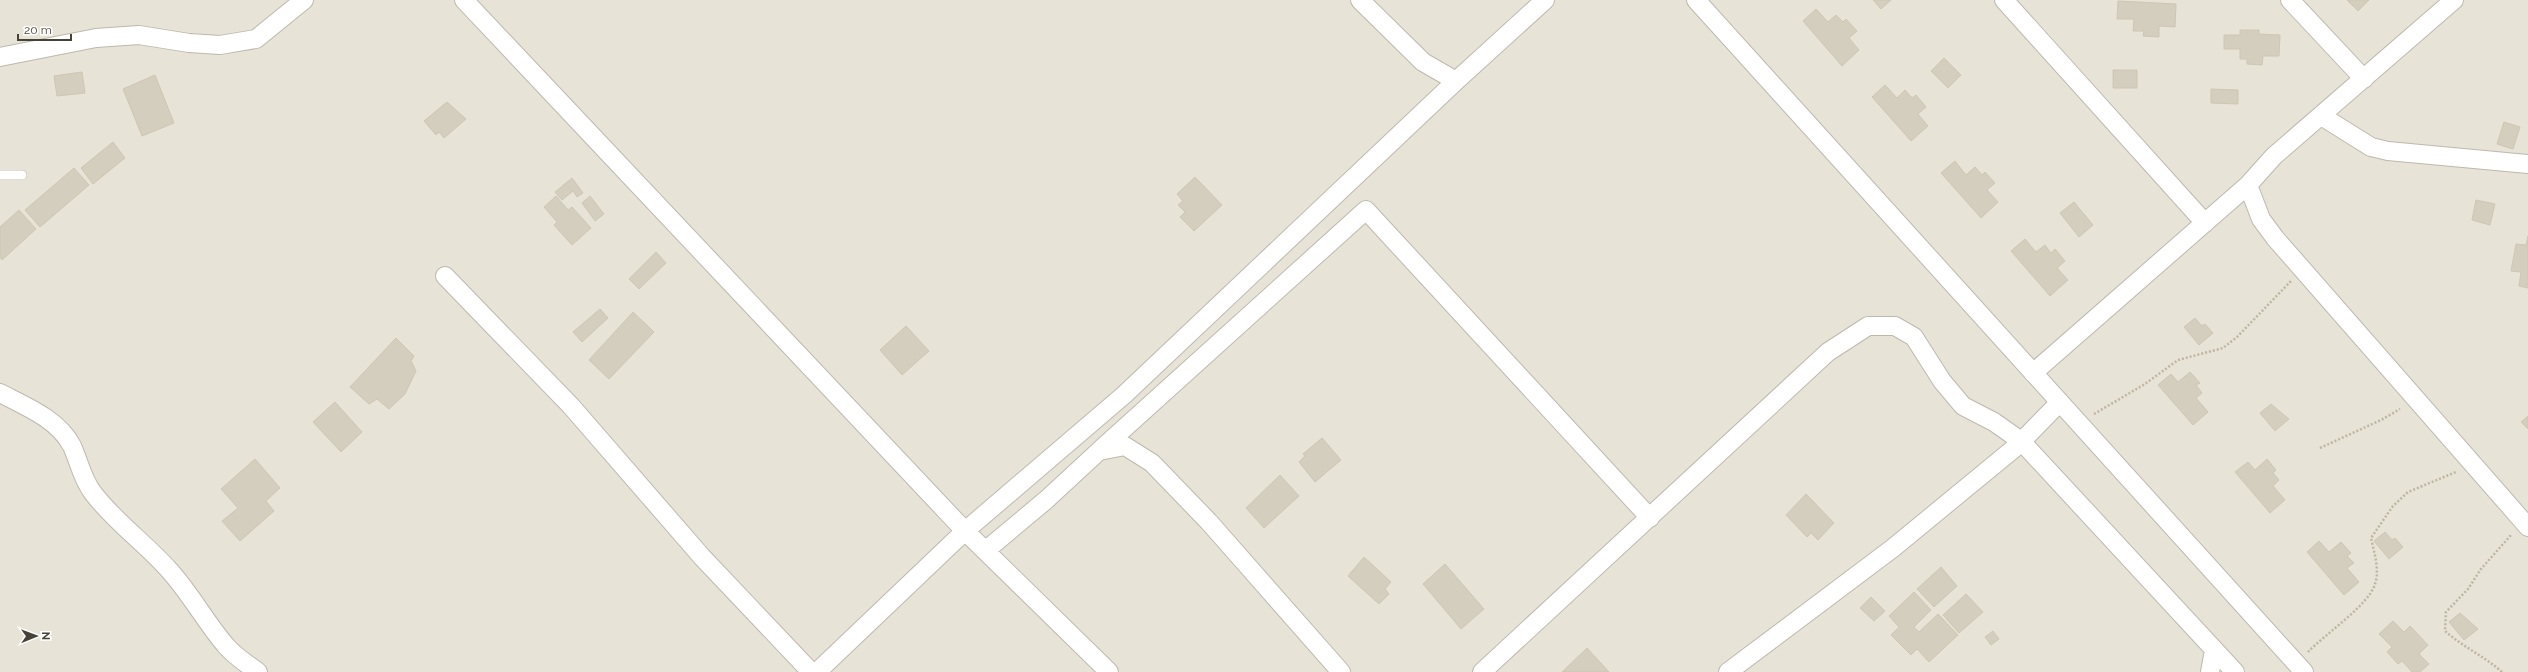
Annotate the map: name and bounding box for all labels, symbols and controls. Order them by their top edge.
scale bar [18,16,71,42]
text: 20 m [24,23,52,37]
north arrow [16,616,56,656]
text: N [39,632,52,640]

